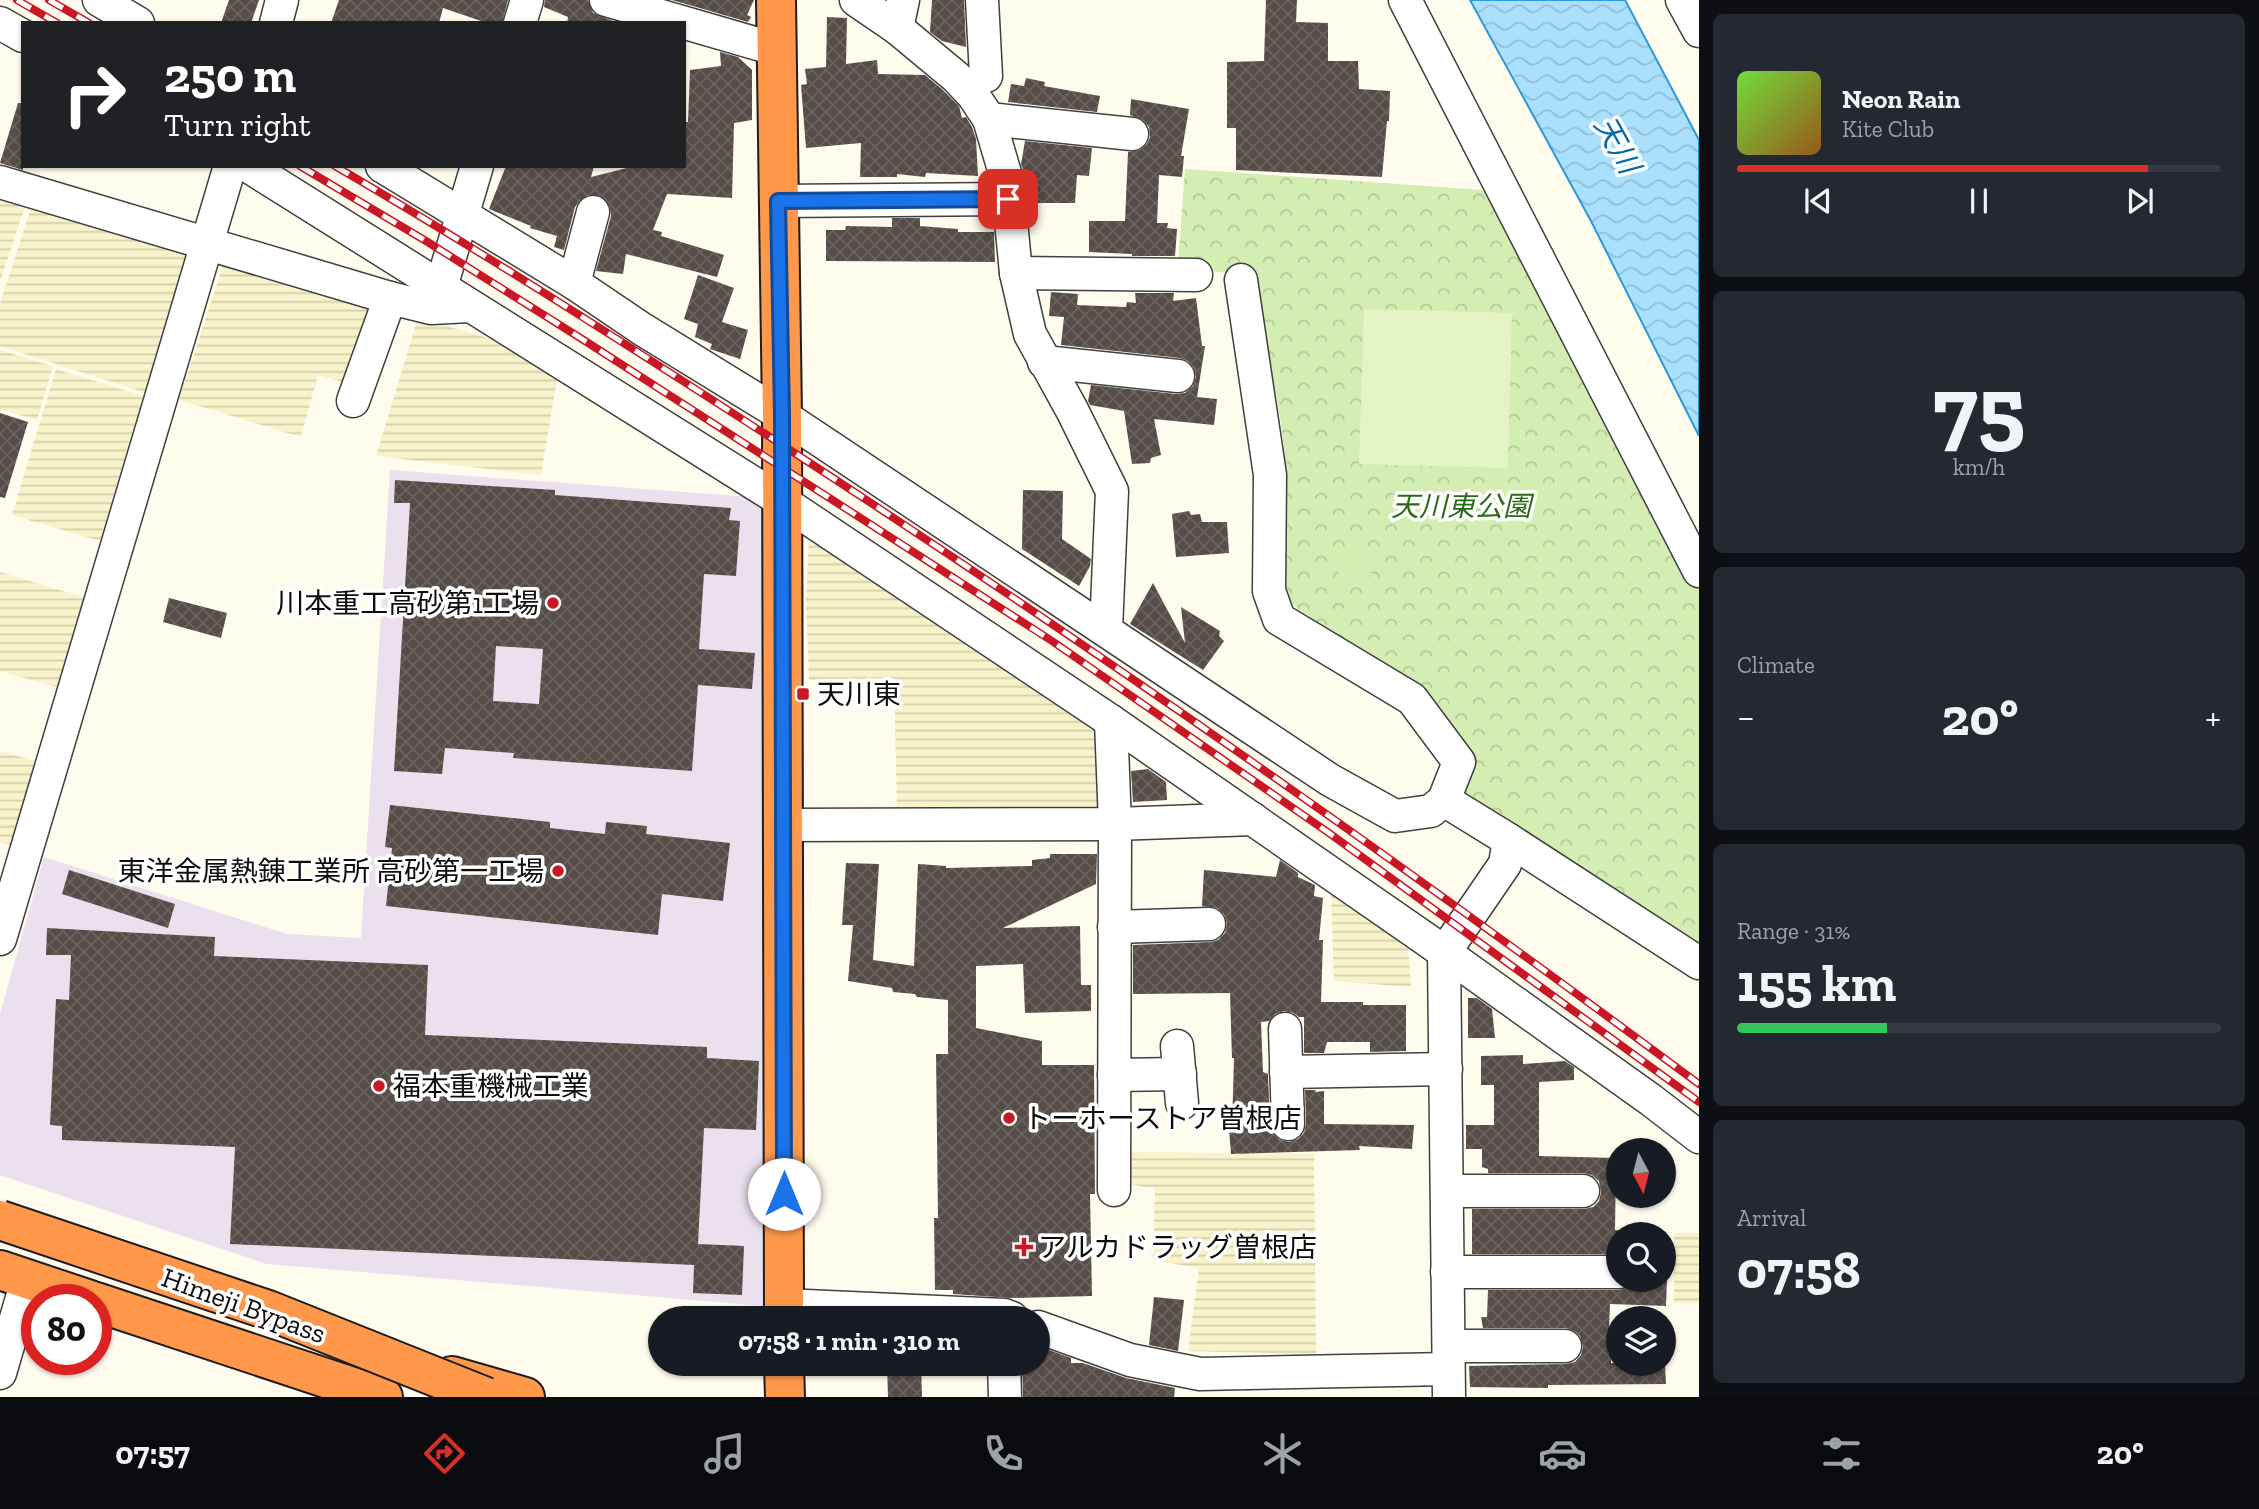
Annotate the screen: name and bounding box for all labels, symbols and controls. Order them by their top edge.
text: 250 m [164,46,296,105]
icon: right [49,49,140,140]
text: Neon Rain [1842,83,1960,115]
text: Turn right [164,106,311,144]
water label: 天川 [1587,110,1649,183]
text: Kite Club [1842,115,1934,143]
pin [978,169,1038,229]
icon: arrive [989,180,1027,218]
icon: previous [1799,182,1837,220]
icon: pause [1960,182,1998,220]
icon: next [2121,182,2159,220]
text: 75 [1933,353,2025,462]
text: km/h [1953,453,2005,481]
park label: 天川東公園 [1391,490,1535,523]
place label: 川本重工高砂第1工場 [276,587,539,620]
marker: 川本重工高砂第1工場 [545,595,561,611]
text: Climate [1737,651,1815,679]
place label: 天川東 [817,678,901,711]
marker: 天川東 [795,686,811,702]
text: 20° [1942,686,2018,748]
text: − [1737,694,1755,740]
text: + [2205,694,2221,740]
place label: 東洋金属熱錬工業所 高砂第一工場 [118,855,544,888]
marker: 東洋金属熱錬工業所 高砂第一工場 [550,863,566,879]
text: Range · 31% [1737,917,1850,945]
text: 155 km [1737,952,1896,1014]
place label: 福本重機械工業 [393,1070,589,1103]
marker: 福本重機械工業 [371,1078,387,1094]
place label: トーホーストア曽根店 [1023,1102,1302,1135]
marker: トーホーストア曽根店 [1001,1110,1017,1126]
north arrow [1606,1138,1676,1208]
map controls [1606,1138,1676,1376]
position arrow [747,1157,821,1231]
text: Arrival [1737,1204,1806,1232]
button: search [1606,1222,1676,1292]
place label: アルカドラッグ曽根店 [1038,1231,1317,1264]
marker: アルカドラッグ曽根店 [1016,1239,1032,1255]
text: 07:58 [1737,1239,1861,1301]
street label: Himeji Bypass [157,1261,330,1350]
speed limit sign: 80 [21,1284,112,1375]
button: layers [1606,1306,1676,1376]
text: 07:58 · 1 min · 310 m [738,1325,960,1357]
icon: directions [420,1429,469,1478]
icon: music [700,1429,749,1478]
icon: phone [979,1429,1028,1478]
icon: climate [1258,1429,1307,1478]
icon: car [1538,1429,1587,1478]
icon: filters [1817,1429,1866,1478]
text: 07:57 [115,1434,190,1472]
text: 20° [2097,1434,2144,1472]

